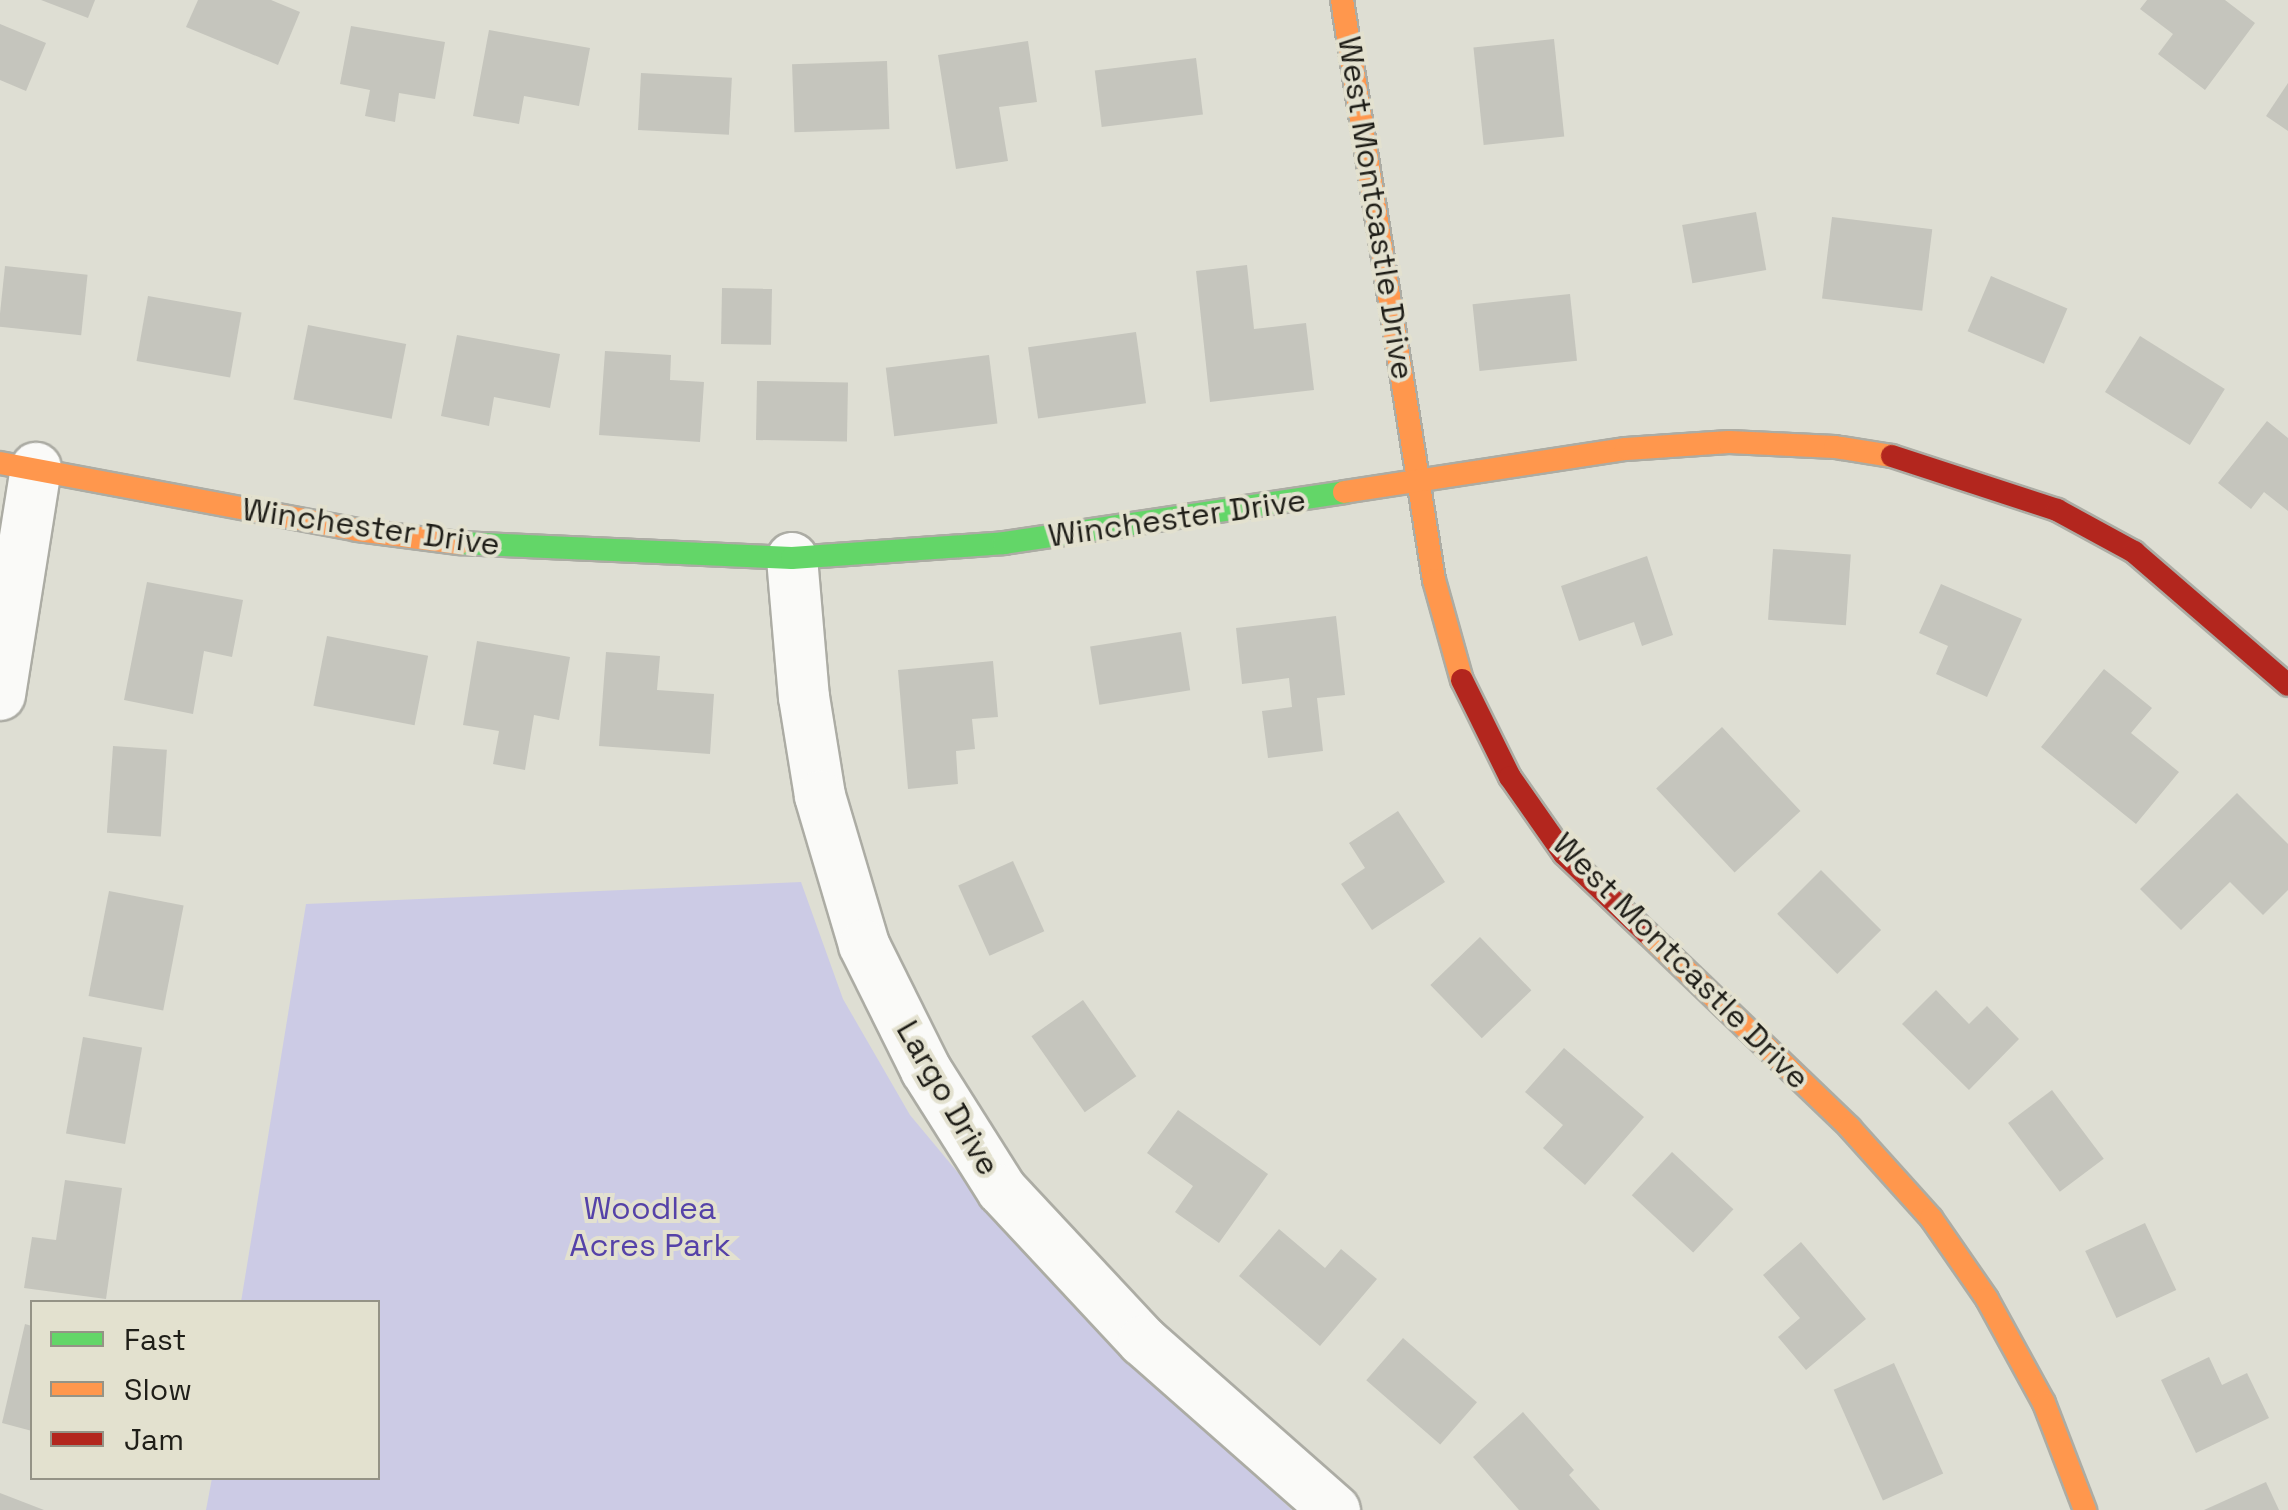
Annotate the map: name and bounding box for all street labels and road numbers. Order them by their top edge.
street label: West Montcastle Drive [1330,34,1422,382]
street label: Winchester Drive [1046,481,1308,555]
street label: Winchester Drive [240,490,502,564]
street label: West Montcastle Drive [1545,825,1817,1097]
street label: Largo Drive [888,1014,1008,1182]

